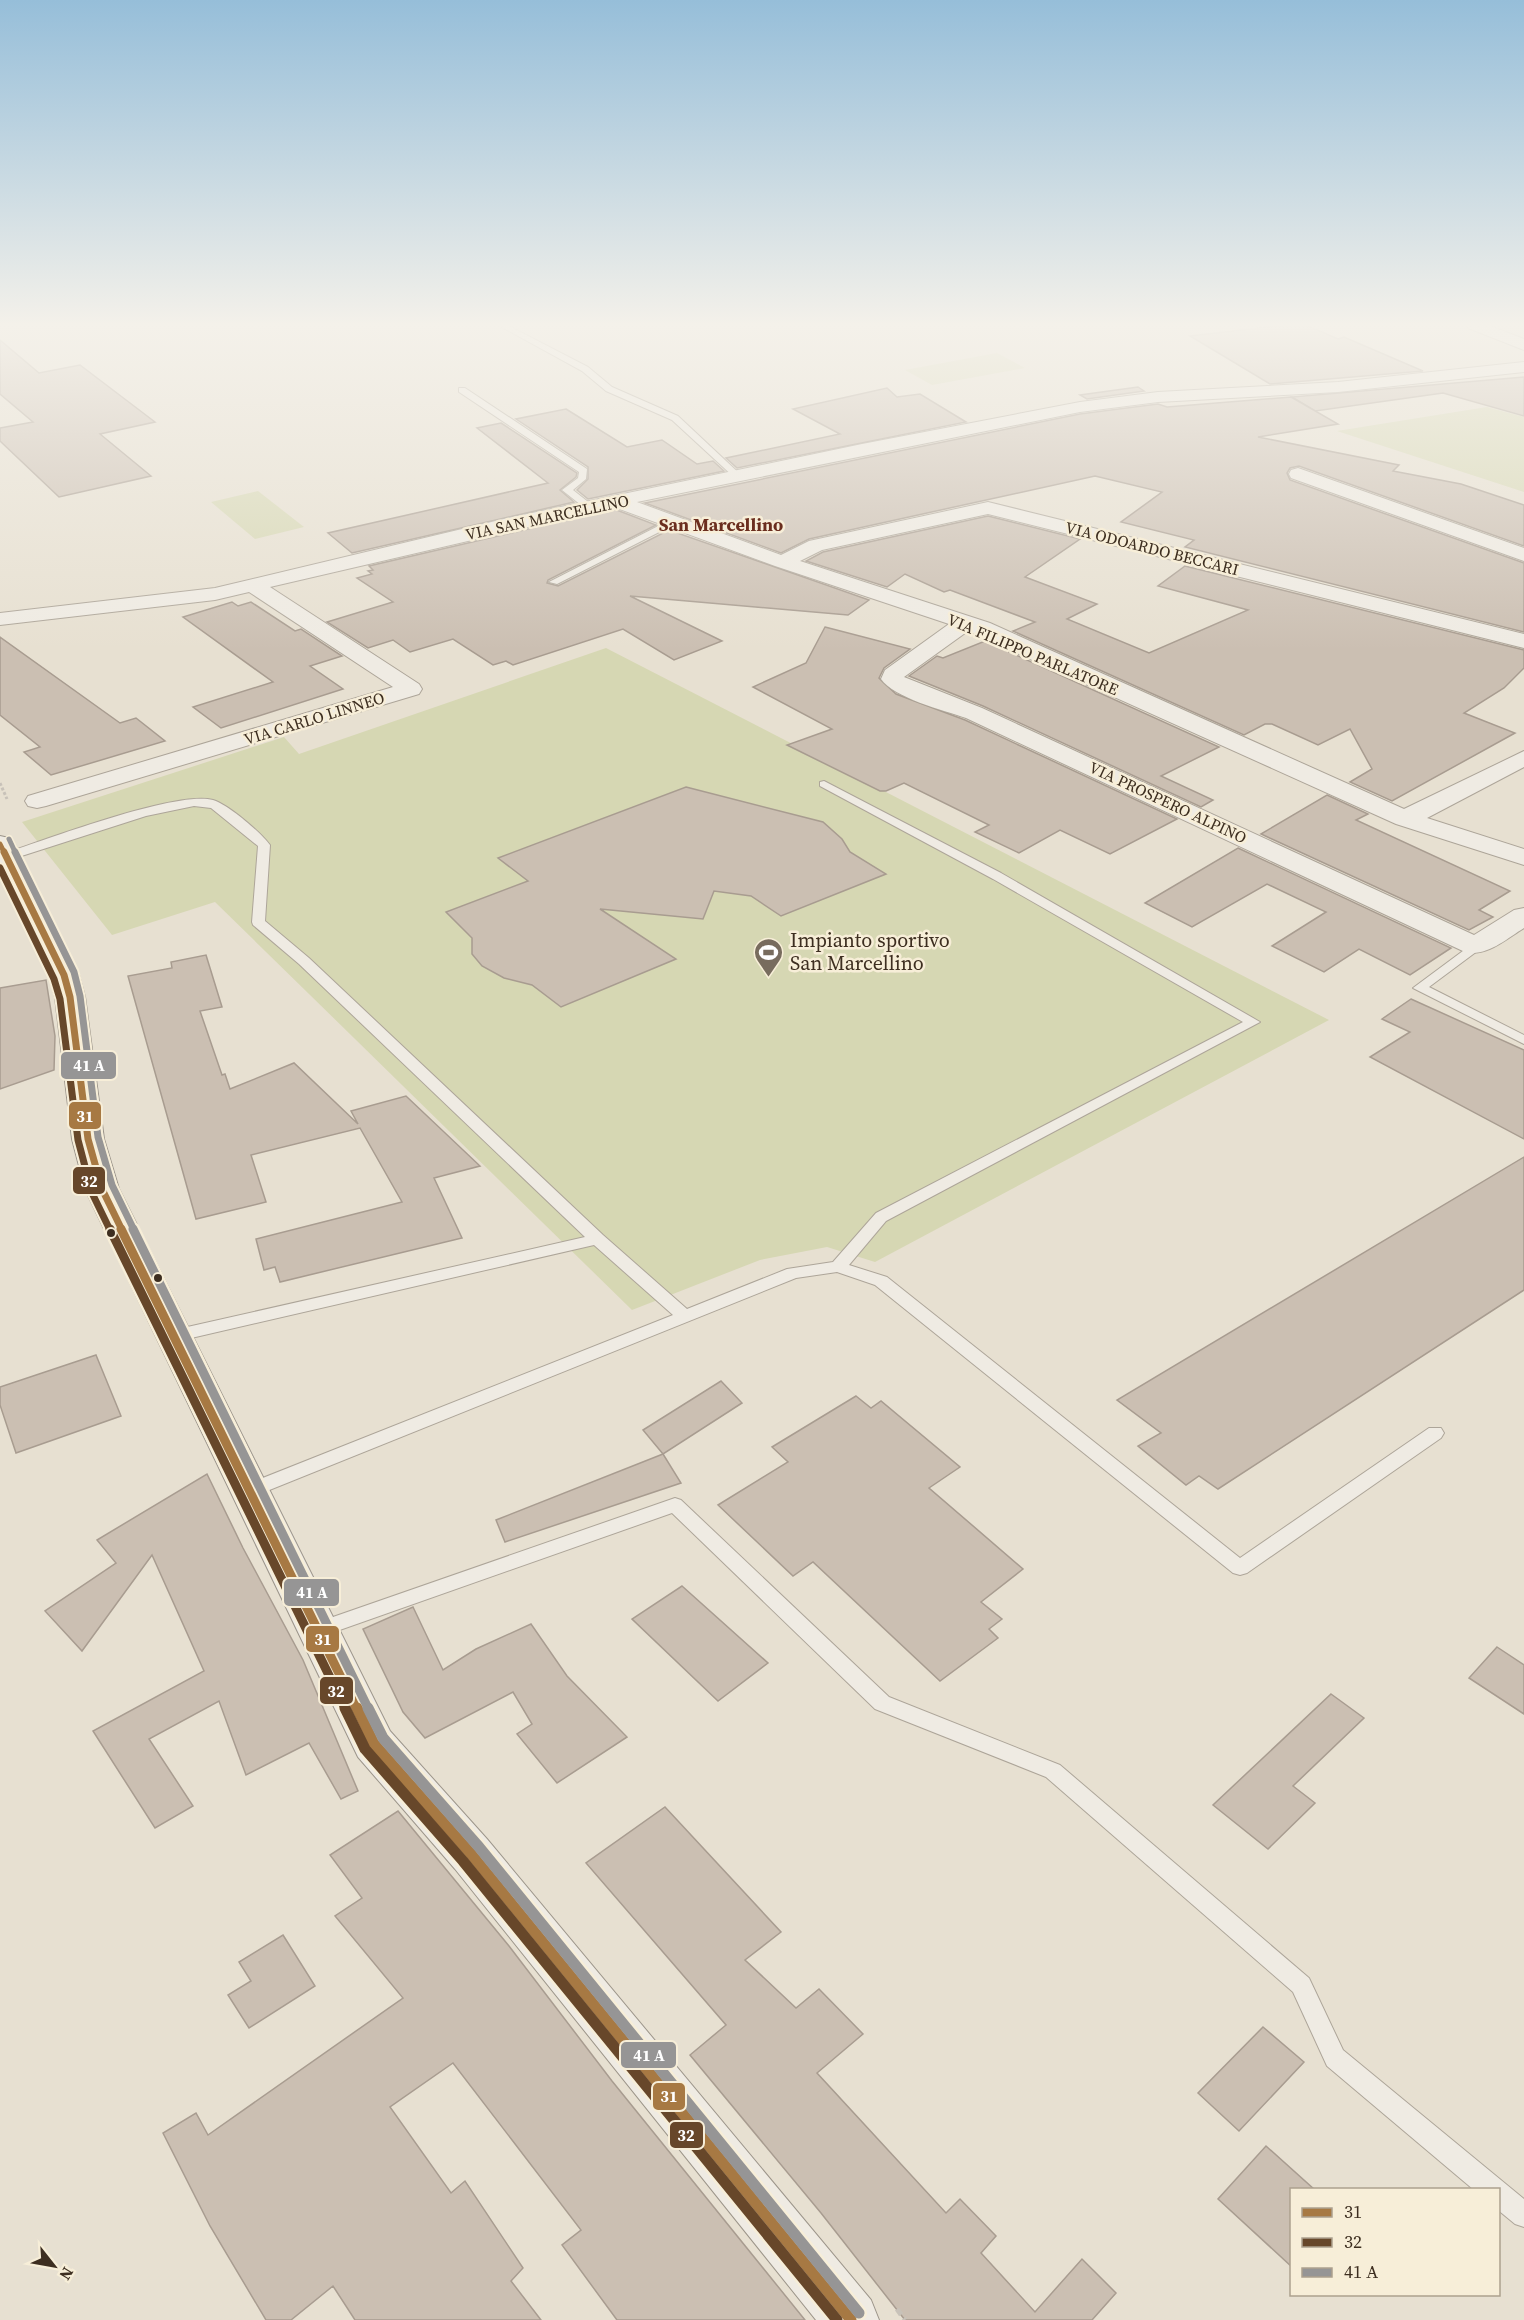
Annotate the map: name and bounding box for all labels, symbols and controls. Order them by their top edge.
street label: VIA SAN MARCELLINO [463,489,631,545]
district label: San Marcellino [659,512,783,537]
street label: VIA ODOARDO BECCARI [1063,516,1241,580]
street label: VIA FILIPPO PARLATORE [944,608,1122,700]
street label: VIA CARLO LINNEO [241,686,387,750]
street label: VIA PROSPERO ALPINO [1086,756,1250,848]
place label: Impianto sportivo San Marcellino [790,926,950,977]
sports icon: Impianto sportivo San Marcellino [753,936,785,978]
line badge: 41 A [60,1051,117,1080]
text: 41 A [73,1054,105,1076]
line badge: 31 [68,1101,102,1130]
text: 31 [76,1105,94,1127]
line badge: 32 [72,1166,106,1195]
text: 32 [80,1170,98,1192]
unlabelled marker [105,1227,117,1239]
unlabelled marker [152,1272,164,1284]
line badge: 41 A [283,1578,340,1607]
text: 41 A [296,1581,328,1603]
line badge: 31 [305,1625,340,1653]
text: 31 [314,1628,332,1650]
line badge: 32 [319,1676,354,1705]
text: 32 [327,1680,345,1702]
line badge: 41 A [620,2041,677,2069]
text: 41 A [633,2044,665,2066]
line badge: 31 [652,2082,686,2111]
text: 31 [660,2085,678,2107]
line badge: 32 [669,2121,704,2149]
text: 32 [677,2124,695,2146]
legend [1290,2188,1500,2296]
text: 31 [1344,2199,1362,2224]
text: 32 [1344,2229,1362,2254]
north arrow [24,2236,84,2296]
text: 41 A [1344,2259,1378,2284]
text: N [54,2263,79,2285]

